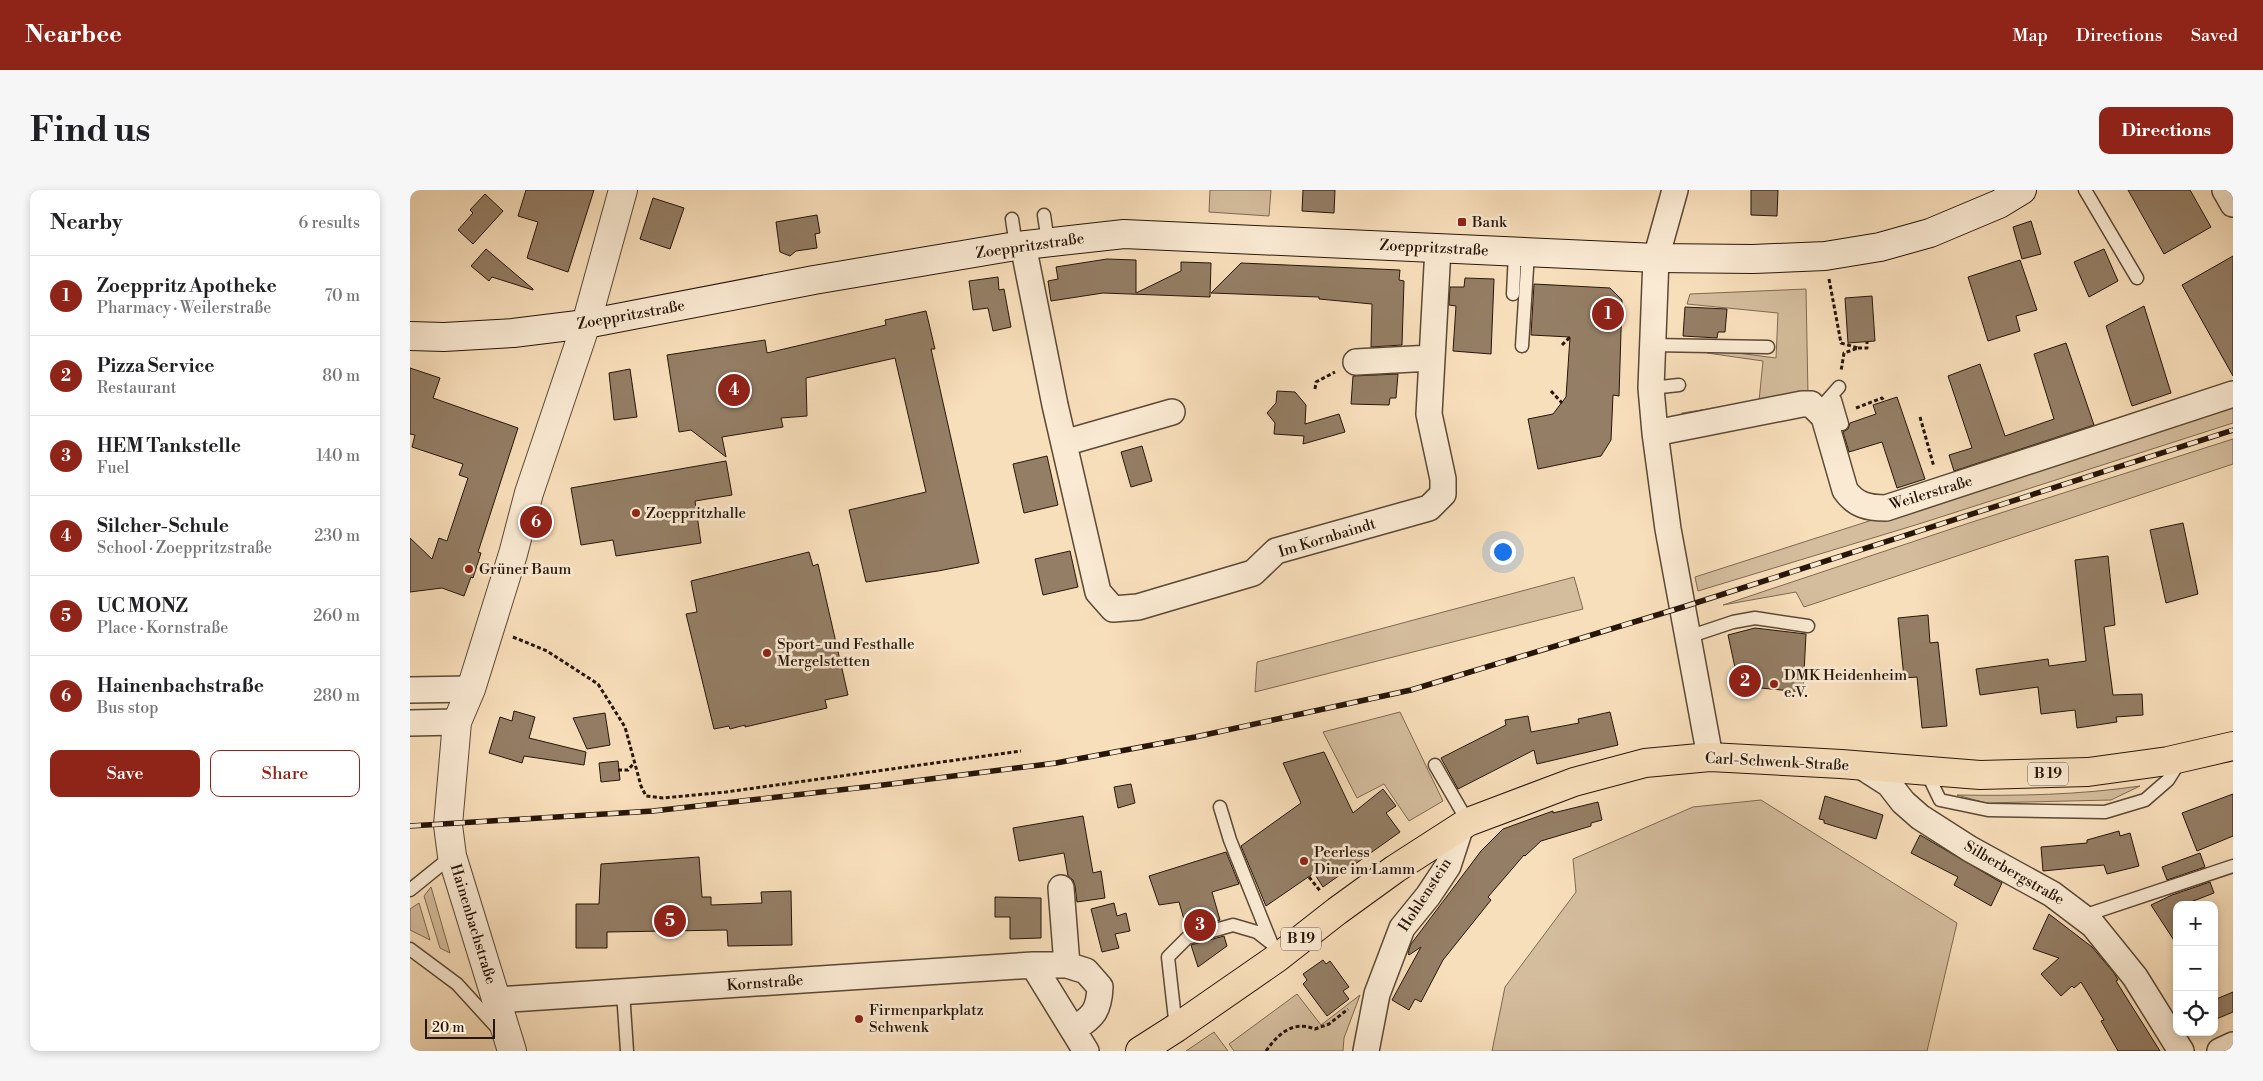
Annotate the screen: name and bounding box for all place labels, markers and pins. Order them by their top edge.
place label: Bank [1471,213,1508,232]
marker: Bank [1456,216,1468,228]
pin: 1 [1592,295,1624,333]
pin: 4 [718,371,750,409]
pin: 6 [520,503,552,541]
place label: Zoeppritzhalle [646,504,746,523]
marker: Zoeppritzhalle [630,507,642,519]
place label: Grüner Baum [479,560,571,579]
marker: Grüner Baum [463,563,475,575]
place label: Sport- und Festhalle Mergelstetten [777,635,915,671]
marker: Sport- und Festhalle Mergelstetten [761,647,773,659]
pin: 2 [1729,662,1761,700]
place label: DMK Heidenheim e.V. [1784,666,1907,702]
marker: DMK Heidenheim e.V. [1768,678,1780,690]
place label: Peerless Dine im Lamm [1314,843,1415,879]
marker: Peerless Dine im Lamm [1298,855,1310,867]
pin: 5 [654,902,686,940]
pin: 3 [1184,906,1216,944]
place label: Firmenparkplatz Schwenk [869,1001,984,1037]
marker: Firmenparkplatz Schwenk [853,1013,865,1025]

